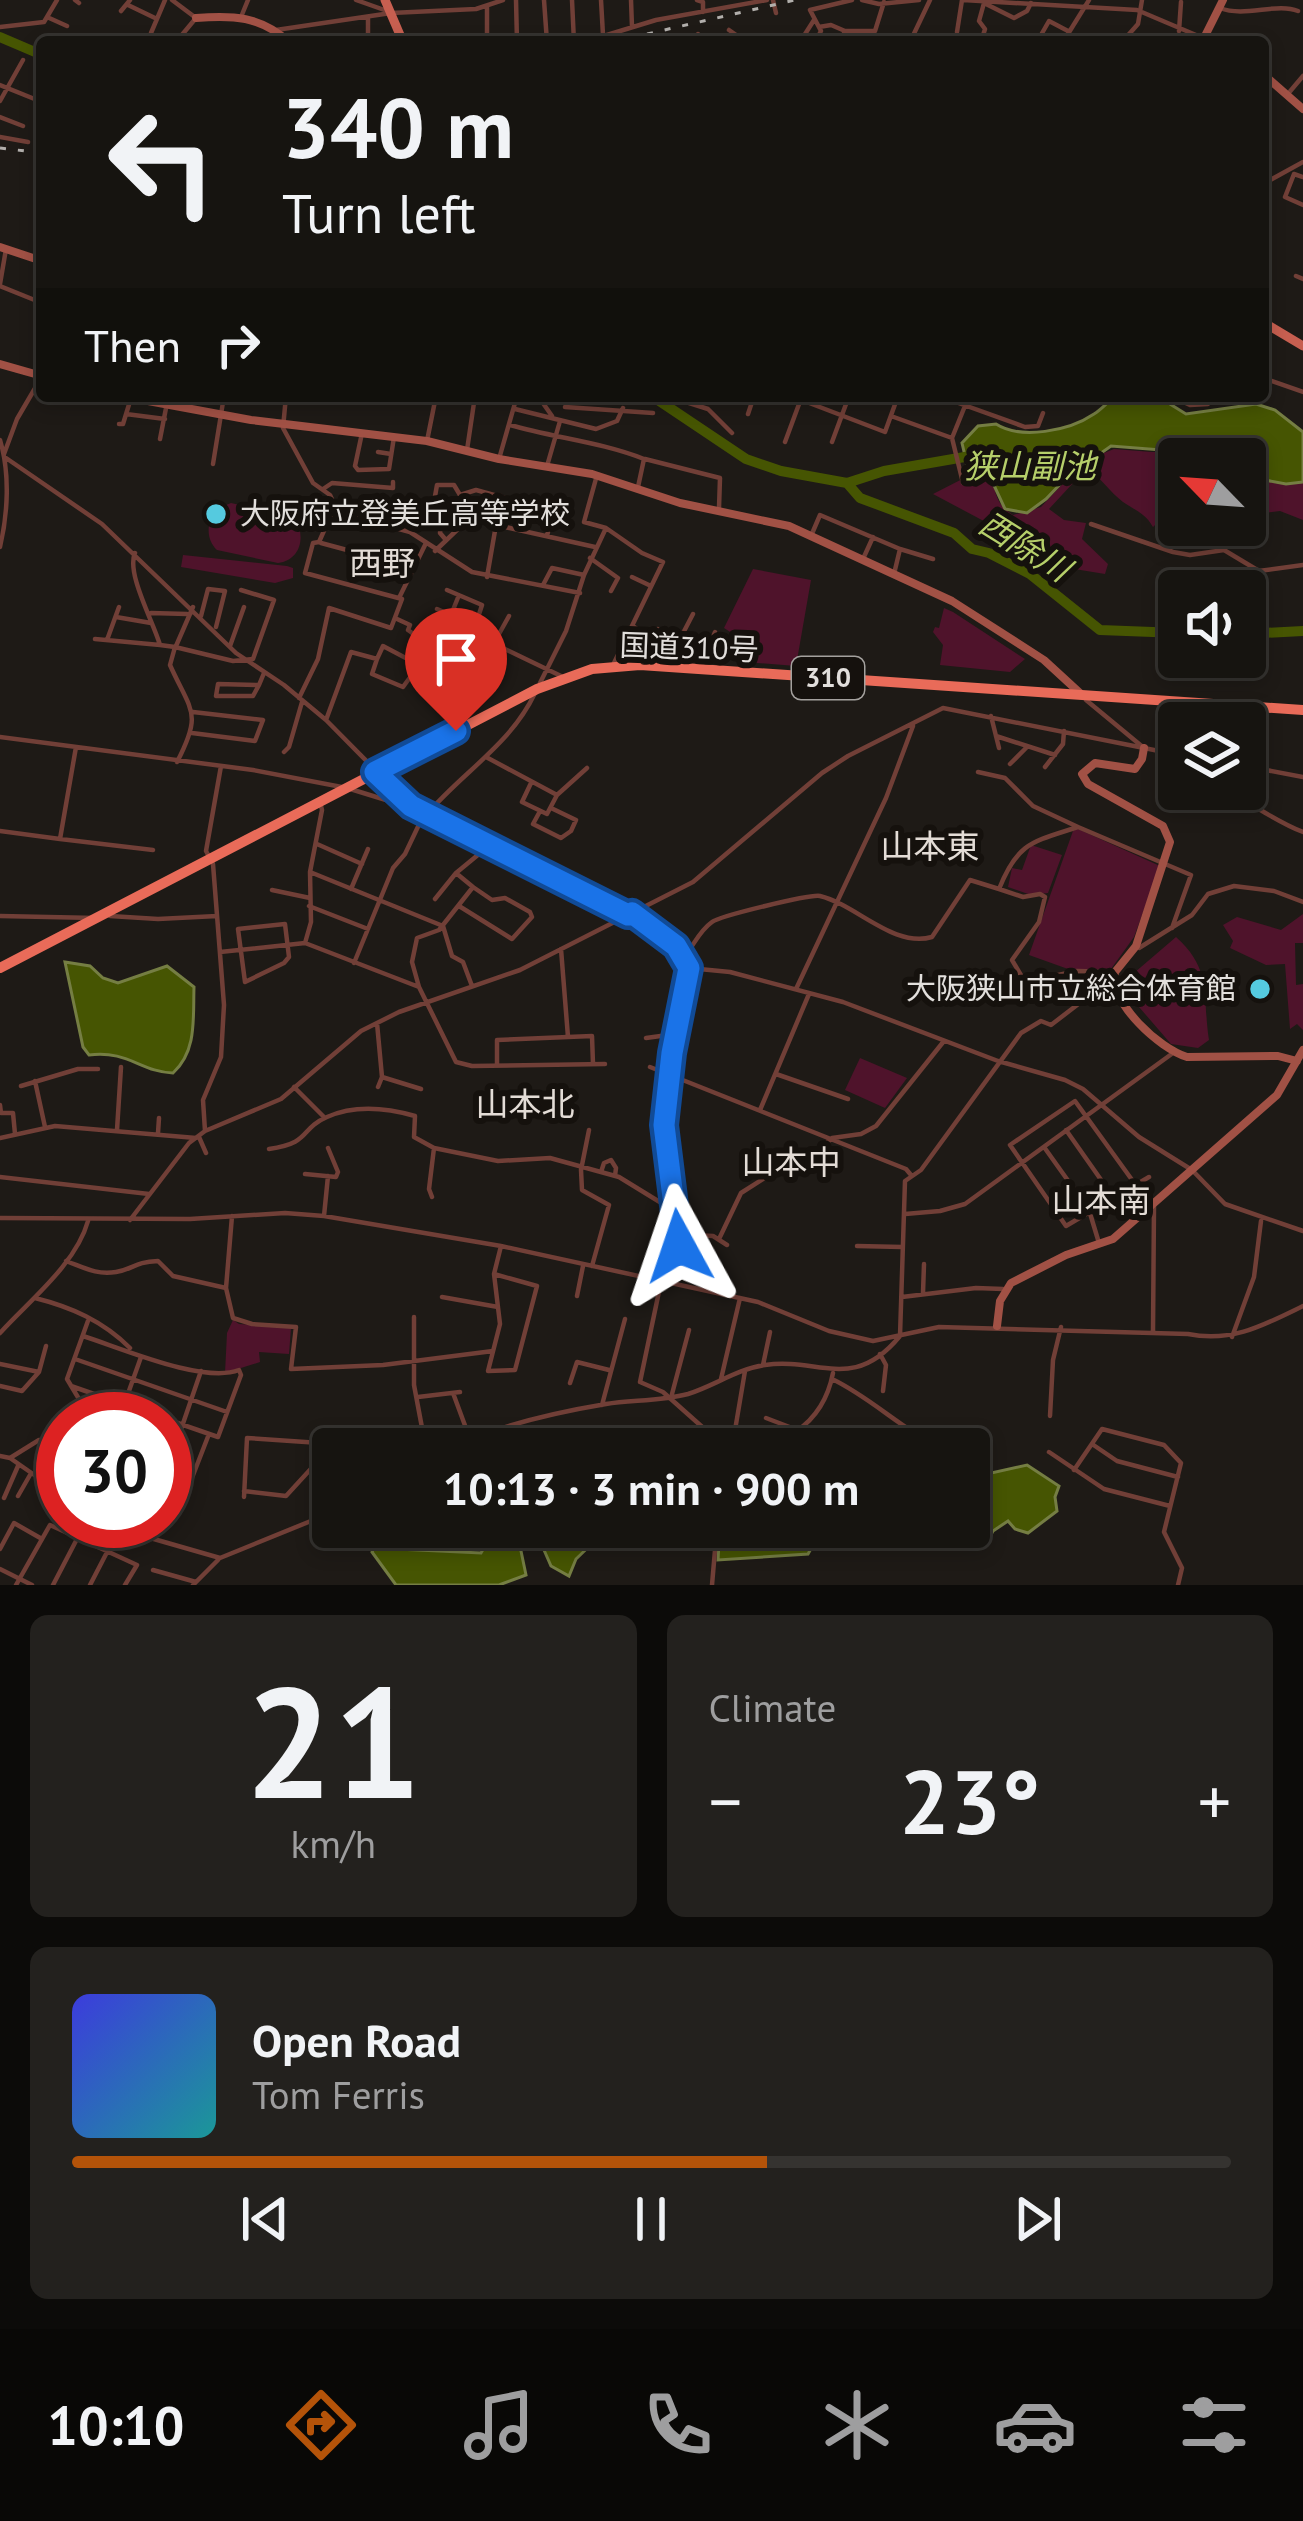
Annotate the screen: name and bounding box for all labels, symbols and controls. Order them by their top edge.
text: 340 m [282,72,514,181]
icon: left [84,84,240,240]
text: Turn left [282,178,476,248]
icon: right [205,312,271,378]
text: Then [84,316,181,374]
north arrow [1158,438,1266,546]
map controls [1158,438,1266,810]
water label: 狭山副池 [964,444,1099,487]
place label: 大阪府立登美丘高等学校 [240,493,570,532]
marker: 大阪府立登美丘高等学校 [203,501,229,527]
water label: 西除川 [972,501,1081,592]
district label: 西野 [349,541,415,584]
button: sound [1158,570,1266,678]
pin [405,608,507,731]
street label: 国道310号 [619,625,759,668]
icon: arrive [423,626,489,692]
road number: 310 [792,657,864,699]
button: layers [1158,702,1266,810]
district label: 山本東 [881,824,980,867]
place label: 大阪狭山市立総合体育館 [906,968,1236,1007]
marker: 大阪狭山市立総合体育館 [1247,976,1273,1002]
district label: 山本北 [476,1082,575,1125]
district label: 山本中 [742,1140,841,1183]
district label: 山本南 [1052,1178,1151,1221]
position arrow [616,1183,742,1309]
speed limit sign: 30 [36,1392,192,1548]
text: 10:13 · 3 min · 900 m [443,1459,859,1517]
text: 21 [245,1639,422,1841]
text: Climate [709,1682,836,1733]
text: 23° [899,1742,1040,1859]
text: − [709,1758,742,1843]
text: + [1198,1758,1231,1843]
text: km/h [291,1818,376,1869]
text: Open Road [252,2011,461,2069]
text: Tom Ferris [252,2069,425,2120]
icon: previous [232,2186,298,2252]
icon: pause [618,2186,684,2252]
icon: next [1005,2186,1071,2252]
icon: directions [279,2383,363,2467]
icon: music [457,2383,541,2467]
icon: phone [636,2383,720,2467]
icon: climate [815,2383,899,2467]
icon: car [993,2383,1077,2467]
icon: filters [1172,2383,1256,2467]
text: 10:10 [47,2390,184,2460]

